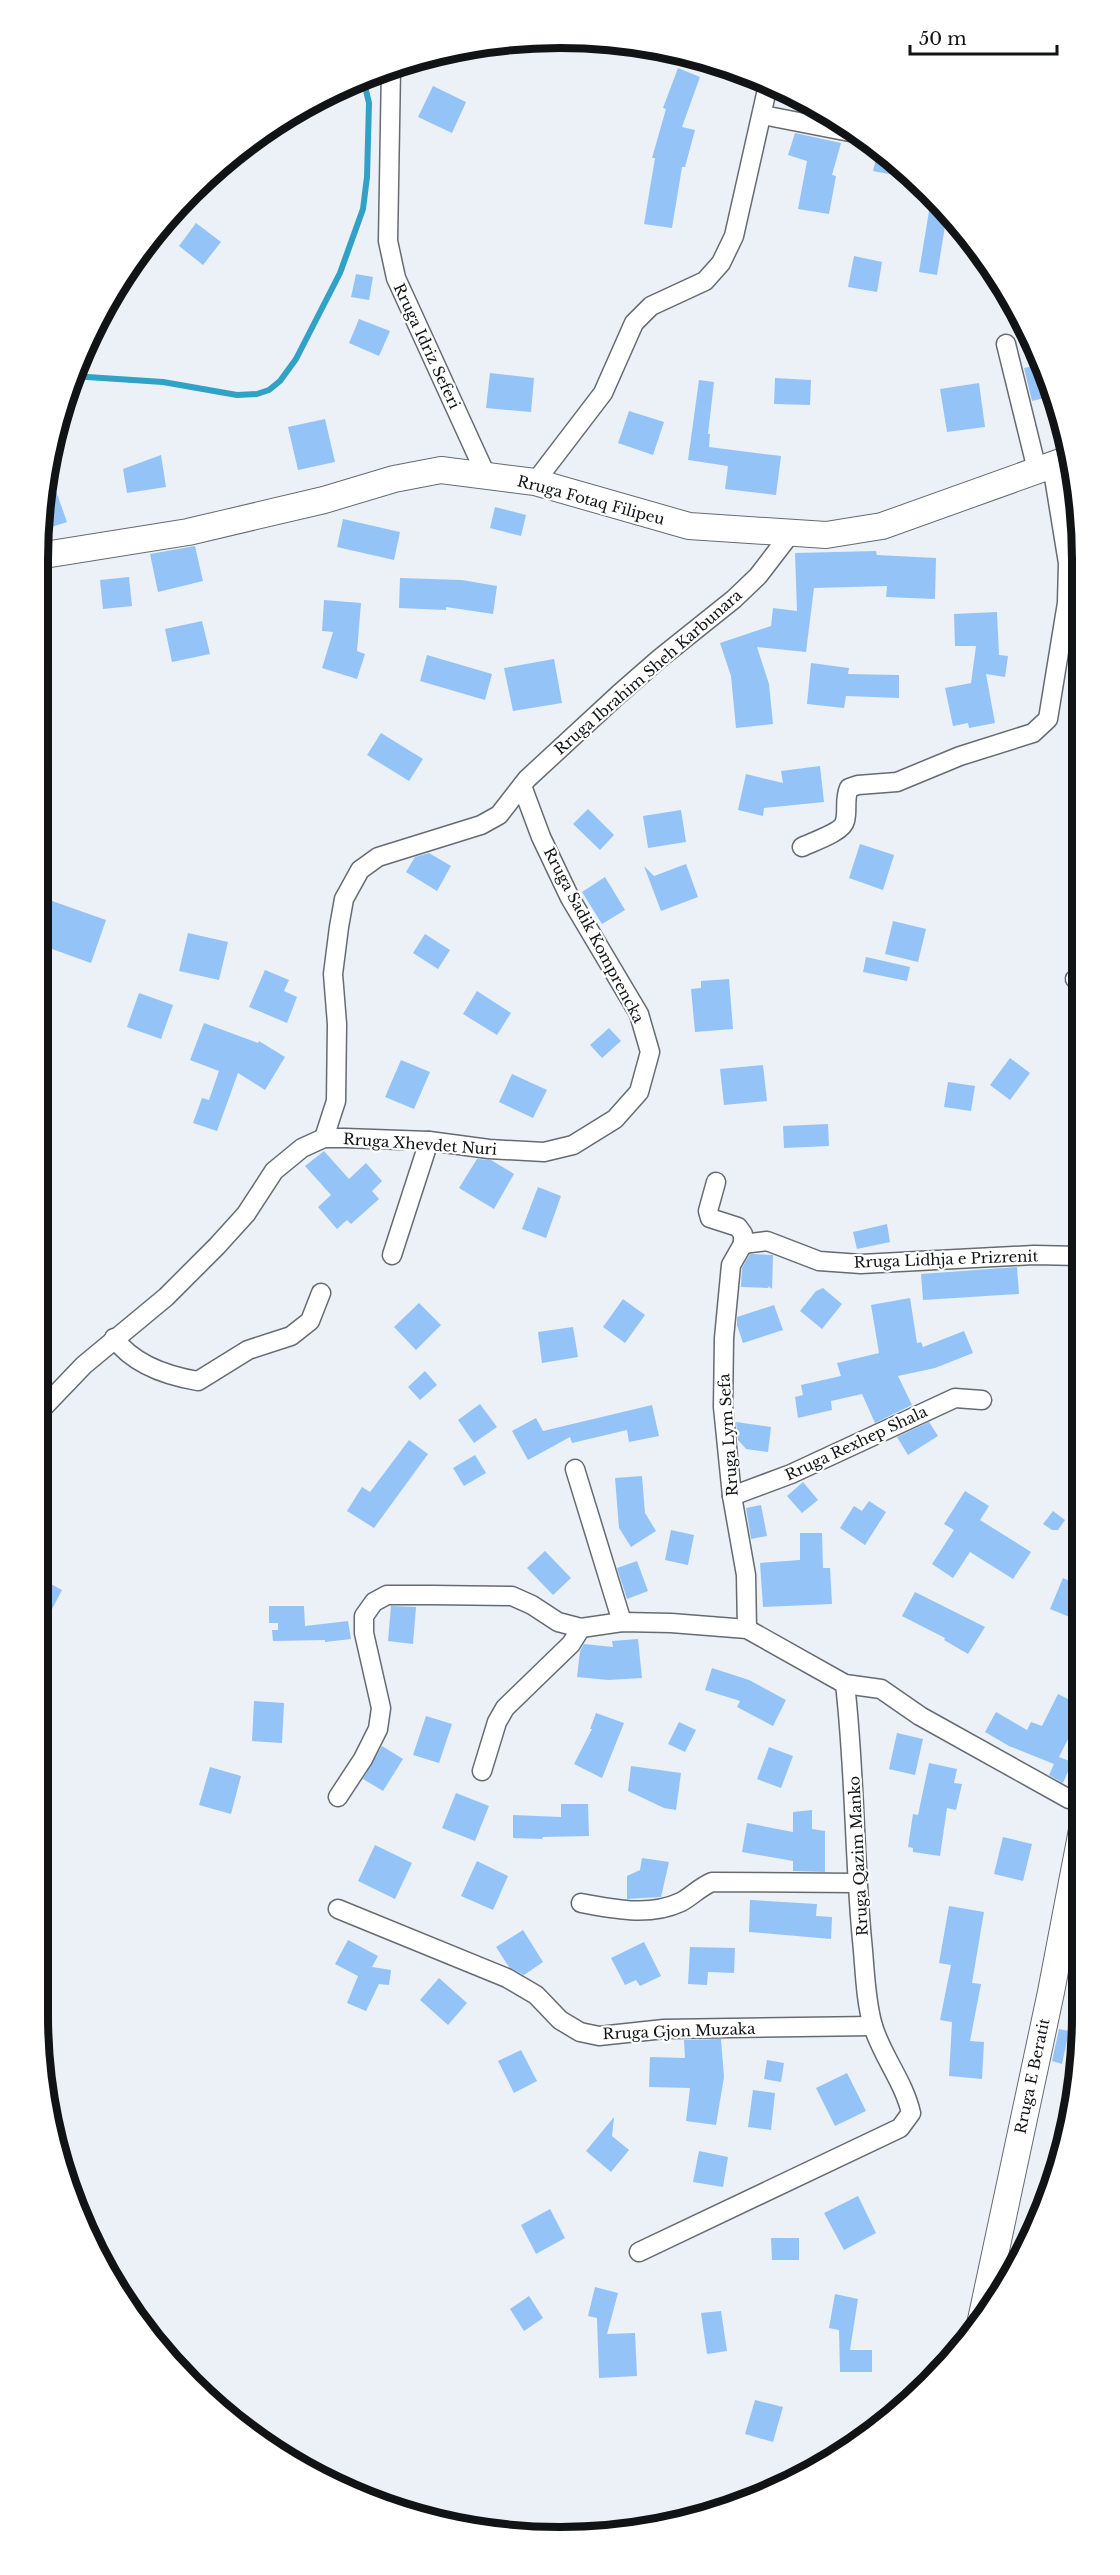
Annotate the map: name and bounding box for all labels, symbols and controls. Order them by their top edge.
scale bar [910,18,1057,56]
text: 50 m [919,28,967,50]
street label: Rruga Idriz Seferi [390,280,464,412]
street label: Rruga Fotaq Filipeu [515,471,667,529]
street label: Rruga Ibrahim Sheh Karbunara [550,585,746,759]
street label: Rruga Sadik Komprencka [540,844,649,1027]
street label: Rruga Xhevdet Nuri [342,1129,498,1159]
street label: Rruga Lidhja e Prizrenit [853,1246,1039,1272]
street label: Rruga Lym Sefa [714,1372,742,1497]
street label: Rruga Rexhep Shala [782,1401,931,1484]
street label: Rruga Qazim Manko [844,1775,872,1937]
street label: Rruga E Beratit [1010,2016,1054,2136]
street label: Rruga Gjon Muzaka [602,2019,756,2043]

